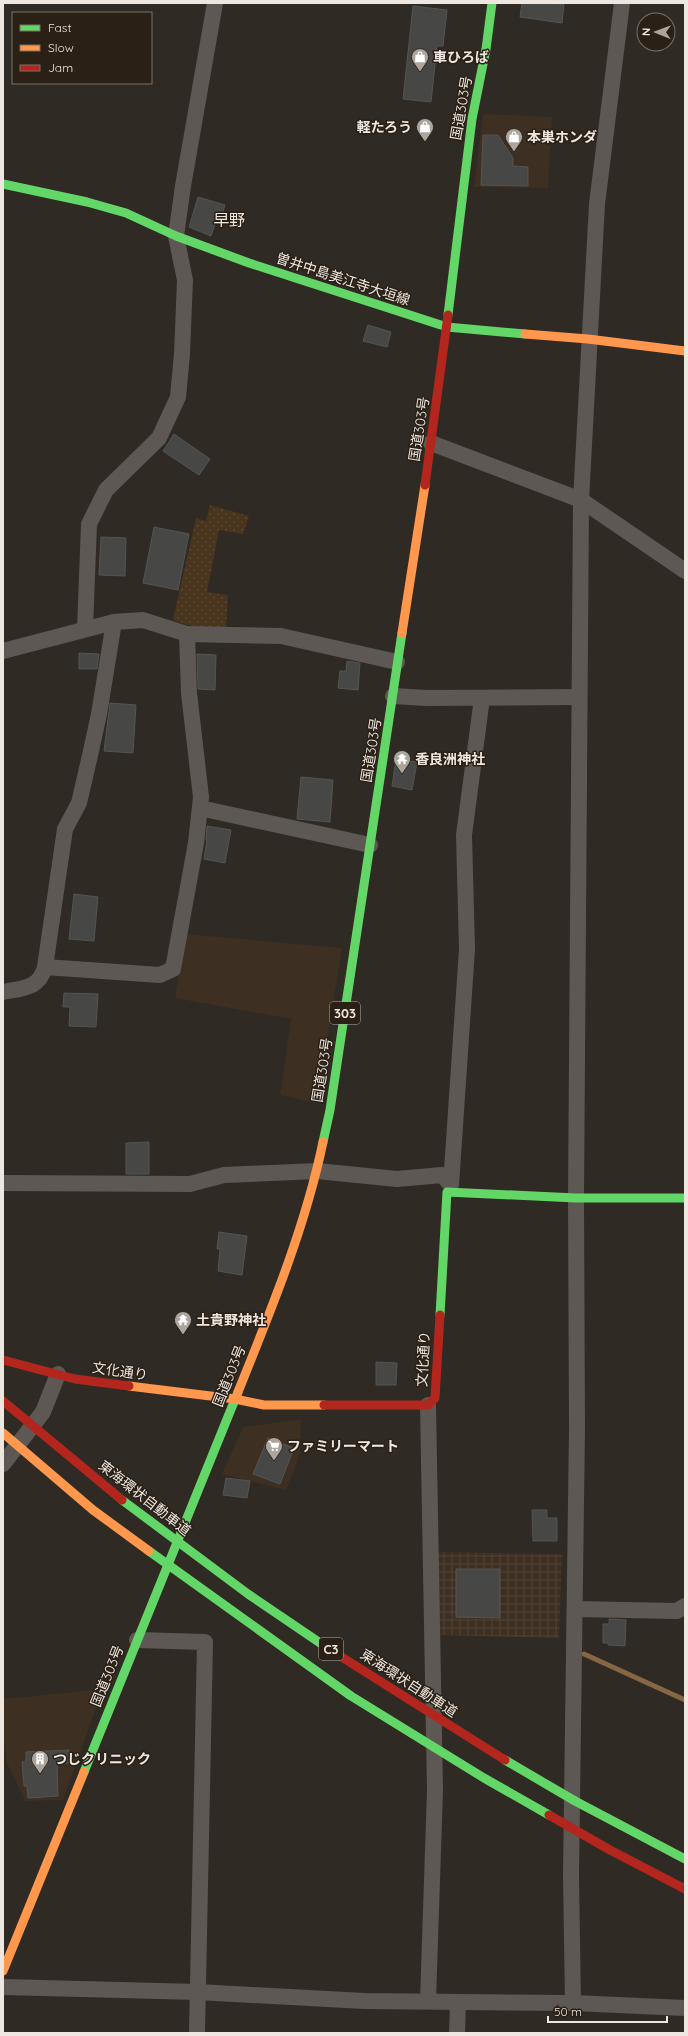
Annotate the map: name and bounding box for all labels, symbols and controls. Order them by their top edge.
legend [12,12,152,84]
north arrow [636,12,676,52]
text: Fast [48,20,72,35]
text: N [639,28,653,36]
text: Slow [48,40,74,55]
shop icon: 車ひろば [410,47,430,72]
place label: 車ひろば [433,48,489,66]
text: Jam [48,60,73,75]
street label: 国道303号 [446,74,476,142]
shop icon: 軽たろう [415,117,435,142]
place label: 軽たろう [357,118,412,136]
shop icon: 本巣ホンダ [504,127,524,152]
place label: 本巣ホンダ [527,128,597,146]
district label: 早野 [213,210,245,230]
street label: 曽井中島美江寺大垣線 [274,249,412,309]
street label: 国道303号 [405,395,433,463]
street label: 国道303号 [357,716,385,784]
temple icon: 香良洲神社 [392,749,412,774]
place label: 香良洲神社 [415,750,485,768]
road number: 303 [330,1002,360,1024]
street label: 国道303号 [308,1036,336,1104]
temple icon: 土貴野神社 [173,1310,193,1335]
place label: 土貴野神社 [196,1311,266,1329]
street label: 文化通り [413,1331,433,1387]
street label: 国道303号 [208,1342,250,1410]
street label: 文化通り [91,1358,149,1384]
supermarket icon: ファミリーマート [264,1436,284,1461]
place label: ファミリーマート [287,1437,399,1455]
street label: 東海環状自動車道 [95,1456,195,1540]
road number: C3 [319,1638,343,1660]
street label: 国道303号 [86,1642,128,1710]
street label: 東海環状自動車道 [357,1645,461,1721]
building icon: つじクリニック [30,1749,50,1774]
place label: つじクリニック [53,1750,151,1768]
scale bar [548,1998,667,2024]
text: 50 m [554,2004,582,2019]

